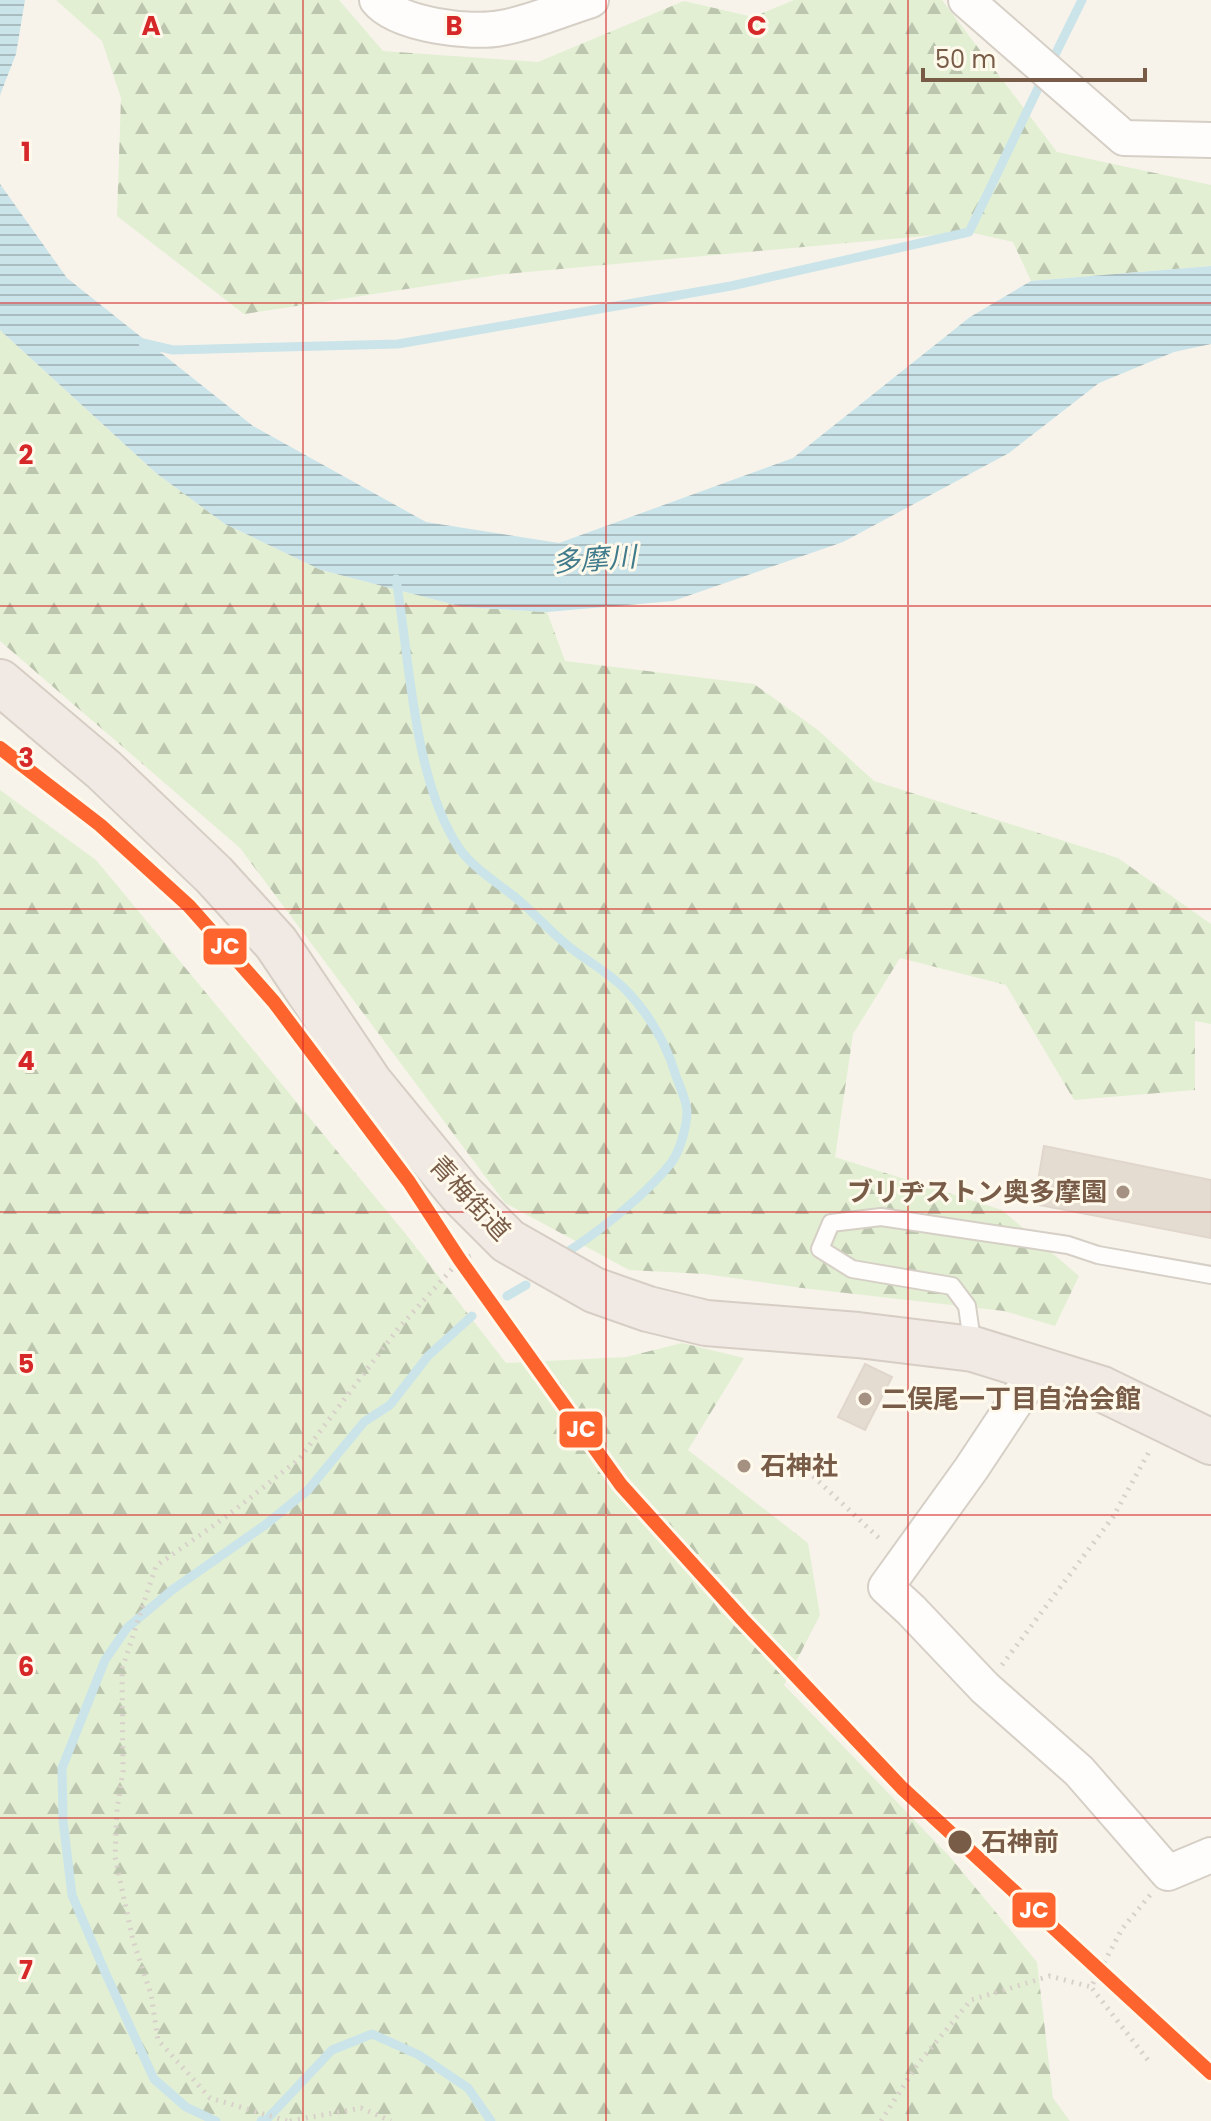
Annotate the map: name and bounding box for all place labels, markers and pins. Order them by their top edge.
place label: ブリヂストン奥多摩園 [847,1174,1107,1210]
marker: ブリヂストン奥多摩園 [1114,1183,1132,1201]
place label: 二俣尾一丁目自治会館 [881,1381,1141,1417]
marker: 二俣尾一丁目自治会館 [856,1390,874,1408]
place label: 石神社 [760,1448,838,1484]
marker: 石神社 [735,1457,753,1475]
place label: 石神前 [981,1824,1059,1860]
marker: 石神前 [946,1828,974,1856]

